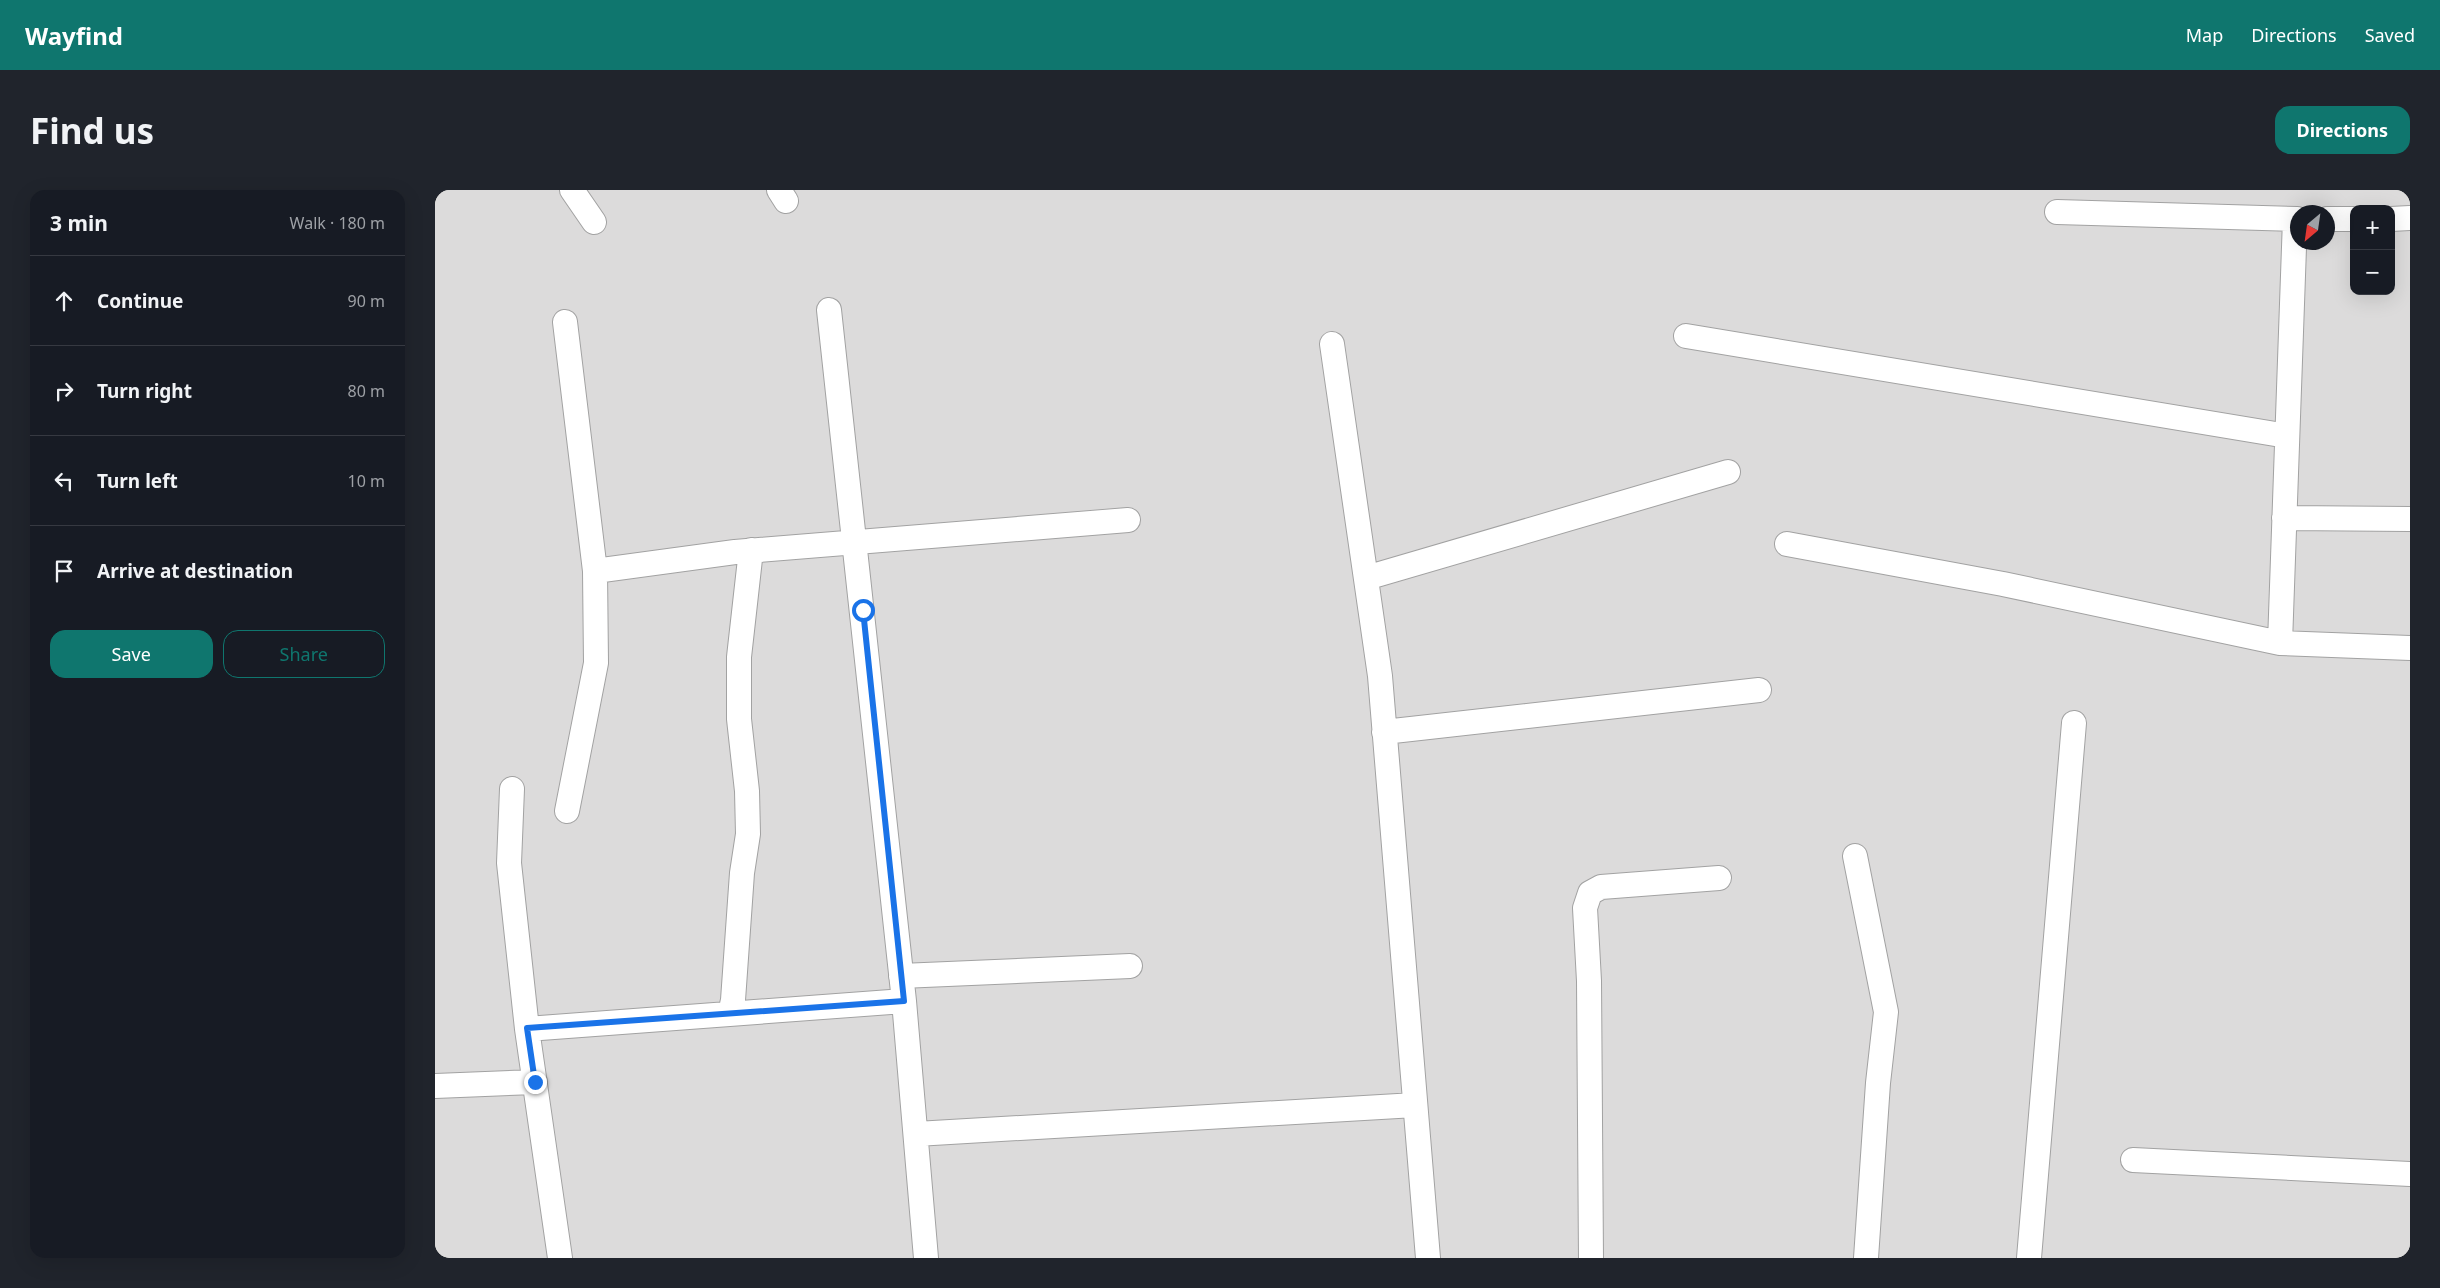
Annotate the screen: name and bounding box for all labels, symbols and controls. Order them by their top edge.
text: Wayfind [25,19,123,52]
text: Map [2186,23,2223,47]
text: Directions [2251,23,2337,47]
text: Saved [2365,23,2415,47]
button: Directions [2275,106,2410,154]
text: Find us [30,107,154,154]
north arrow [2290,205,2335,250]
map controls [2350,205,2395,295]
button: + [2350,205,2395,250]
text: 3 min [50,209,108,237]
text: Walk · 180 m [290,212,385,234]
button: − [2350,250,2395,295]
icon: ahead [50,287,78,315]
text: Continue [97,288,183,314]
text: 90 m [348,290,385,312]
icon: right [50,377,78,405]
text: Turn right [97,378,192,404]
text: 80 m [348,380,385,402]
icon: left [50,467,78,495]
text: Turn left [97,468,178,494]
text: 10 m [348,470,385,492]
icon: arrive [50,557,78,585]
text: Arrive at destination [97,558,293,584]
route start [852,599,875,622]
button: Save [50,630,213,678]
button: Share [223,630,385,678]
route end [524,1071,547,1094]

